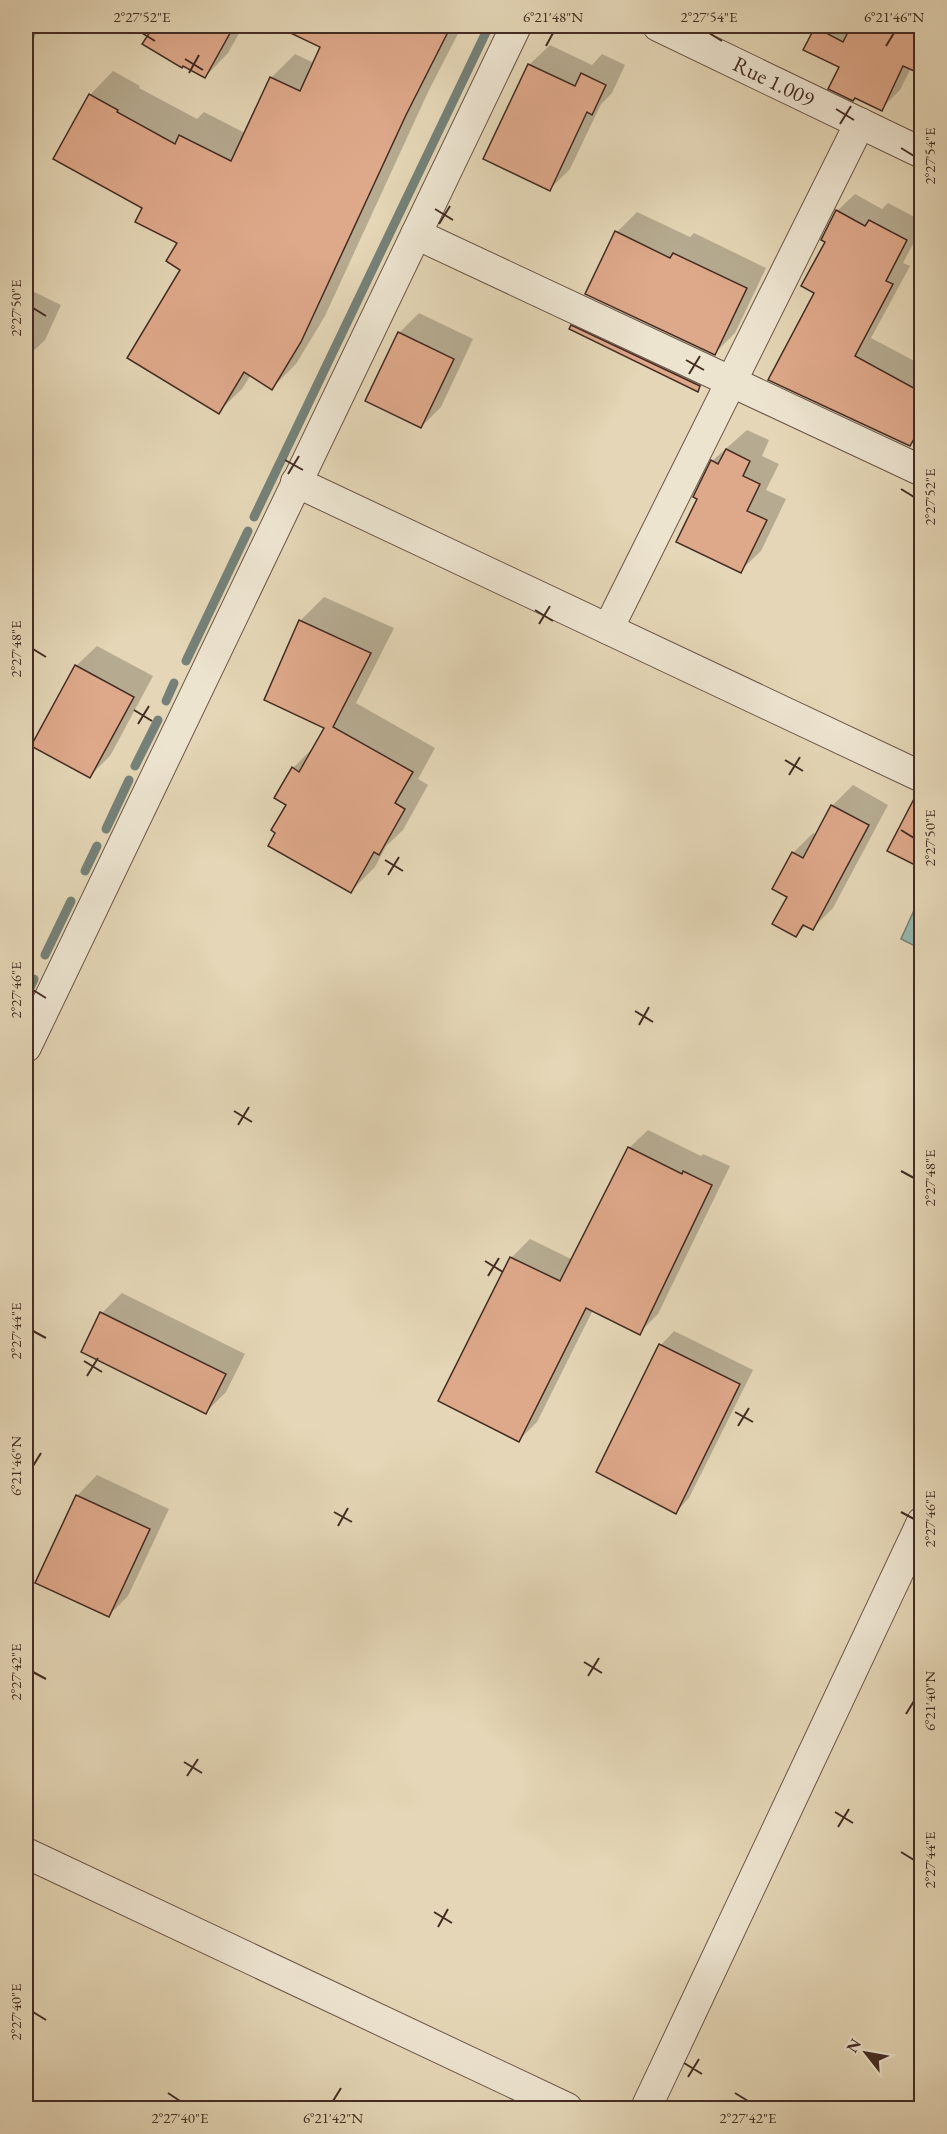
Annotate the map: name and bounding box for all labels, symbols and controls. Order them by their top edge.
text: 2°27'52"E [114,7,171,26]
text: 6°21'48"N [523,7,583,26]
text: 2°27'54"E [681,7,738,26]
text: 6°21'46"N [864,7,924,26]
street label: Rue 1.009 [728,49,820,114]
text: 2°27'54"E [920,127,939,184]
text: 2°27'50"E [6,279,25,336]
text: 2°27'52"E [920,468,939,525]
text: 2°27'48"E [6,620,25,677]
text: 2°27'50"E [920,809,939,866]
text: 2°27'46"E [6,961,25,1018]
text: 2°27'48"E [920,1149,939,1206]
text: 2°27'44"E [6,1302,25,1359]
text: 6°21'46"N [6,1436,25,1496]
text: 2°27'46"E [920,1490,939,1547]
text: 2°27'42"E [6,1643,25,1700]
text: 6°21'40"N [920,1671,939,1731]
text: 2°27'44"E [920,1831,939,1888]
text: 2°27'40"E [6,1983,25,2040]
north arrow [836,2023,896,2083]
text: N [841,2035,866,2056]
text: 2°27'40"E [152,2108,209,2127]
text: 6°21'42"N [303,2108,363,2127]
text: 2°27'42"E [720,2108,777,2127]

